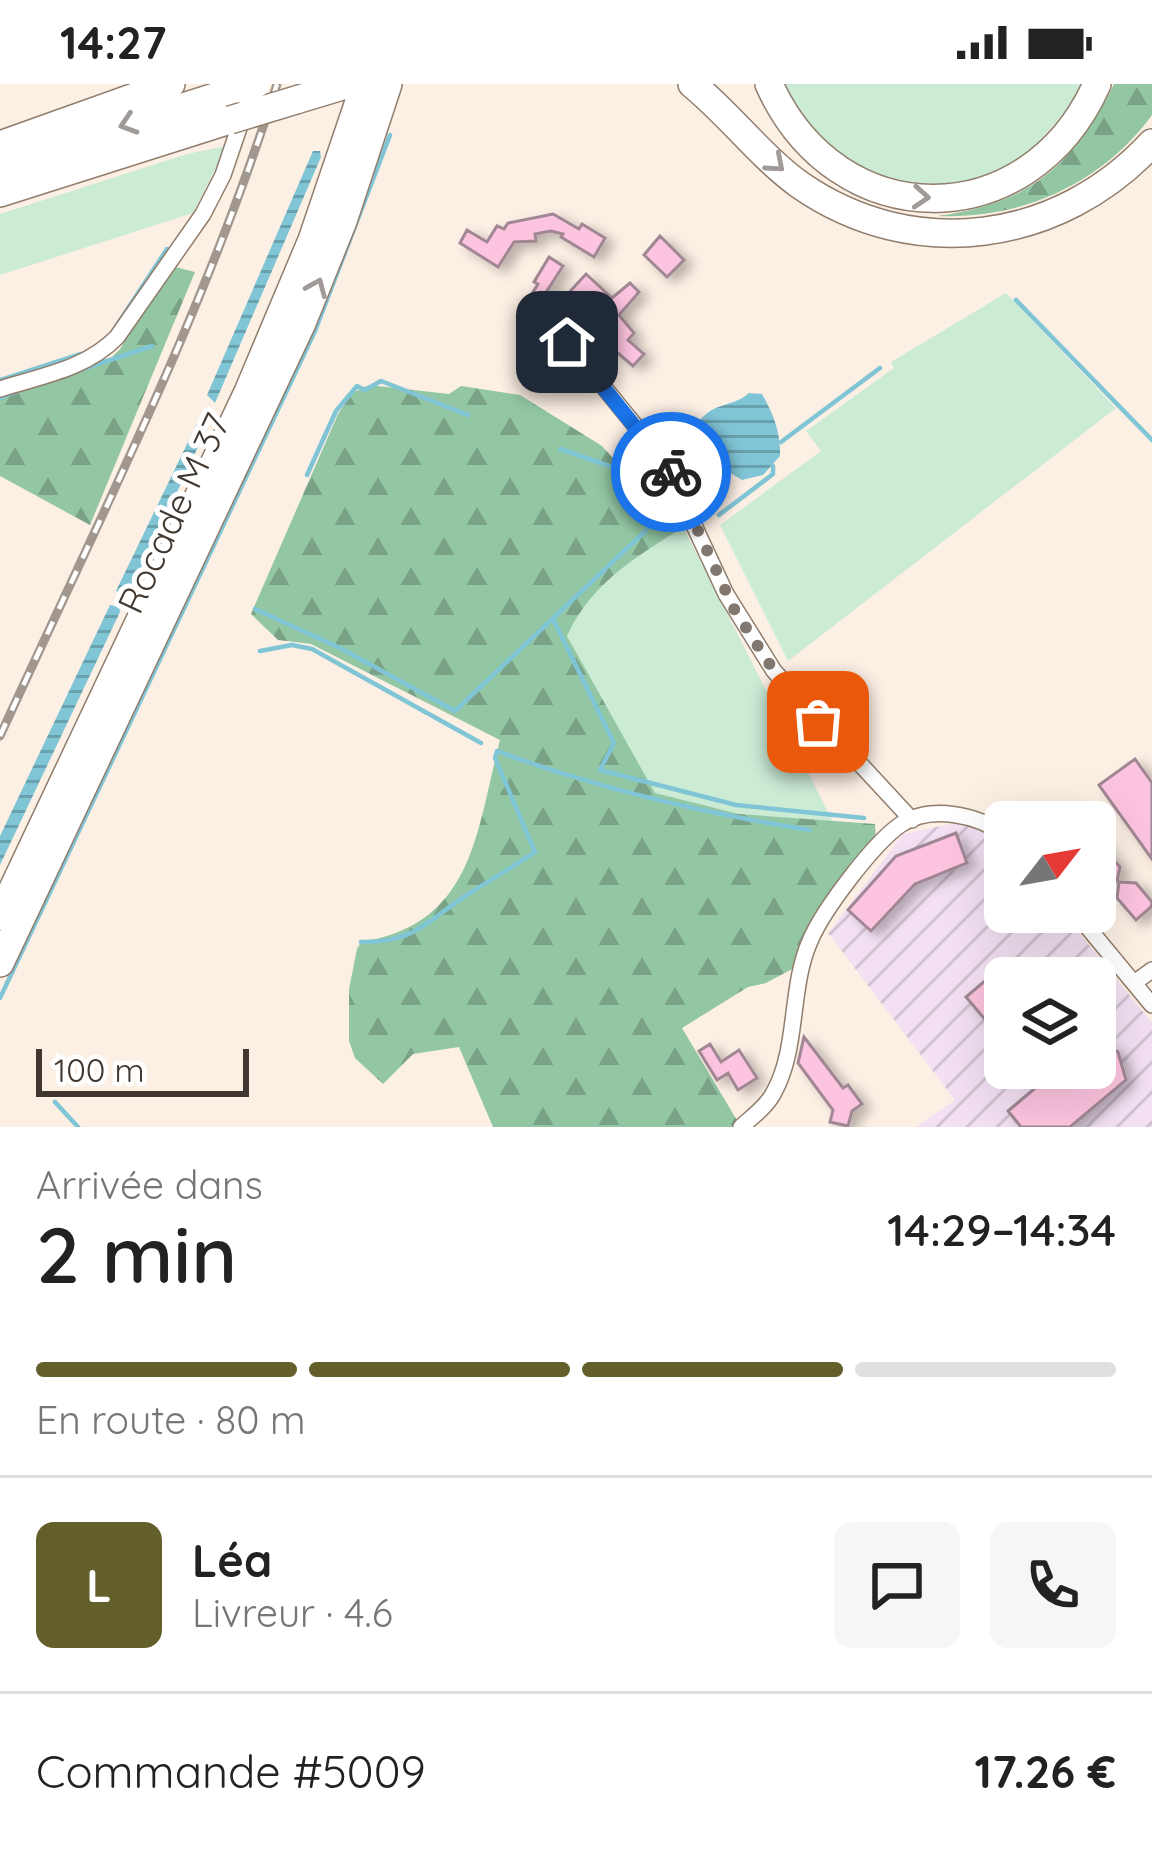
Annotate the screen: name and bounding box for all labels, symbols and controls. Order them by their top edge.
text: 14:27 [60,14,167,70]
one-way arrow [118,110,139,135]
one-way arrow [763,150,785,172]
one-way arrow [912,184,931,210]
one-way arrow [303,277,327,299]
pin [516,291,618,393]
icon: home [534,309,600,375]
street label: Rocade M 37 [107,406,239,620]
courier [611,412,731,532]
icon: bike [638,439,704,505]
pin [767,671,869,773]
icon: bag [785,689,851,755]
north arrow [984,801,1116,933]
map controls [984,801,1116,1089]
button: layers [984,957,1116,1089]
scale bar [36,1043,249,1096]
text: 100 m [54,1049,145,1090]
text: Arrivée dans [36,1160,263,1209]
text: 14:29–14:34 [887,1201,1116,1257]
text: 2 min [36,1205,237,1303]
text: En route · 80 m [36,1395,306,1444]
button: chat [834,1522,960,1648]
button: phone [990,1522,1116,1648]
text: Léa [192,1532,272,1588]
text: L [86,1557,112,1613]
text: Livreur · 4.6 [192,1588,393,1637]
text: Commande #5009 [36,1743,426,1799]
text: 17.26 € [974,1743,1116,1799]

